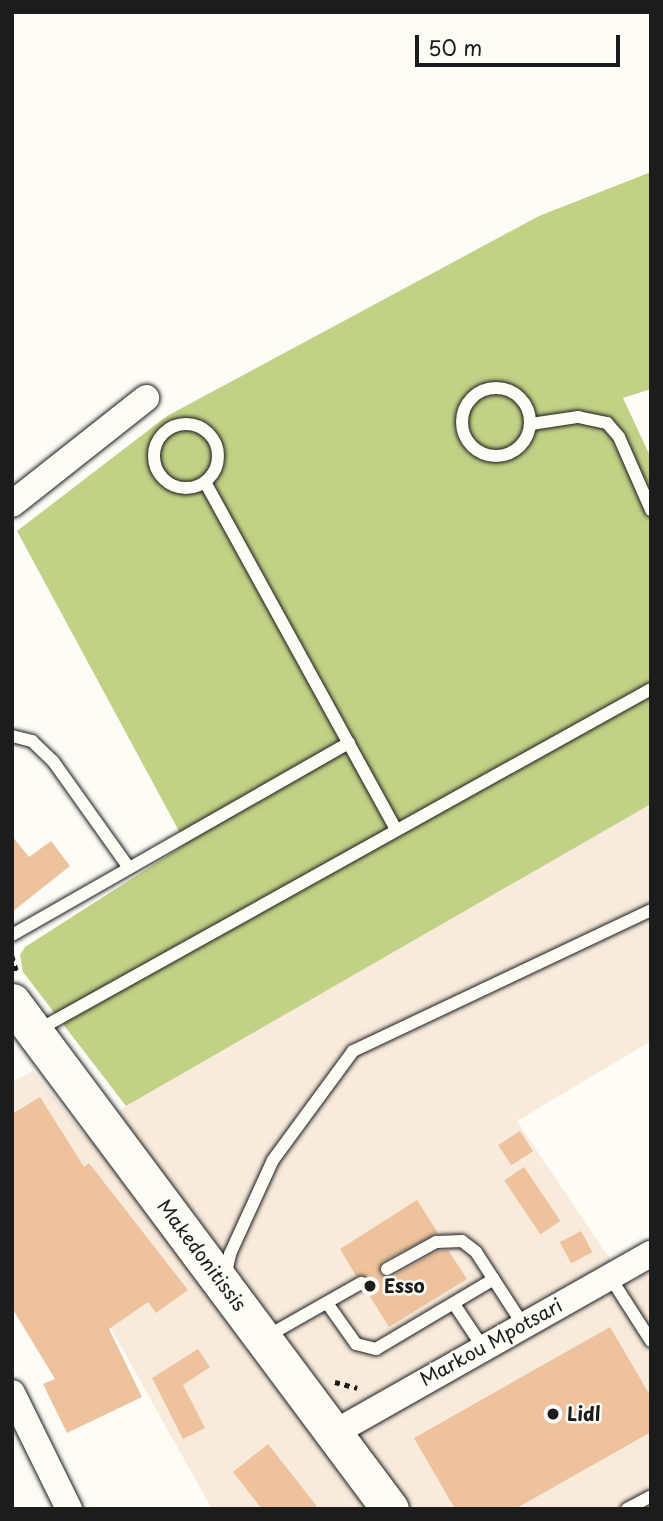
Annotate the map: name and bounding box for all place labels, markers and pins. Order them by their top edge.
place label: Esso [384,1275,425,1297]
marker: Esso [362,1278,378,1294]
place label: Lidl [567,1403,601,1425]
marker: Lidl [545,1406,561,1422]

